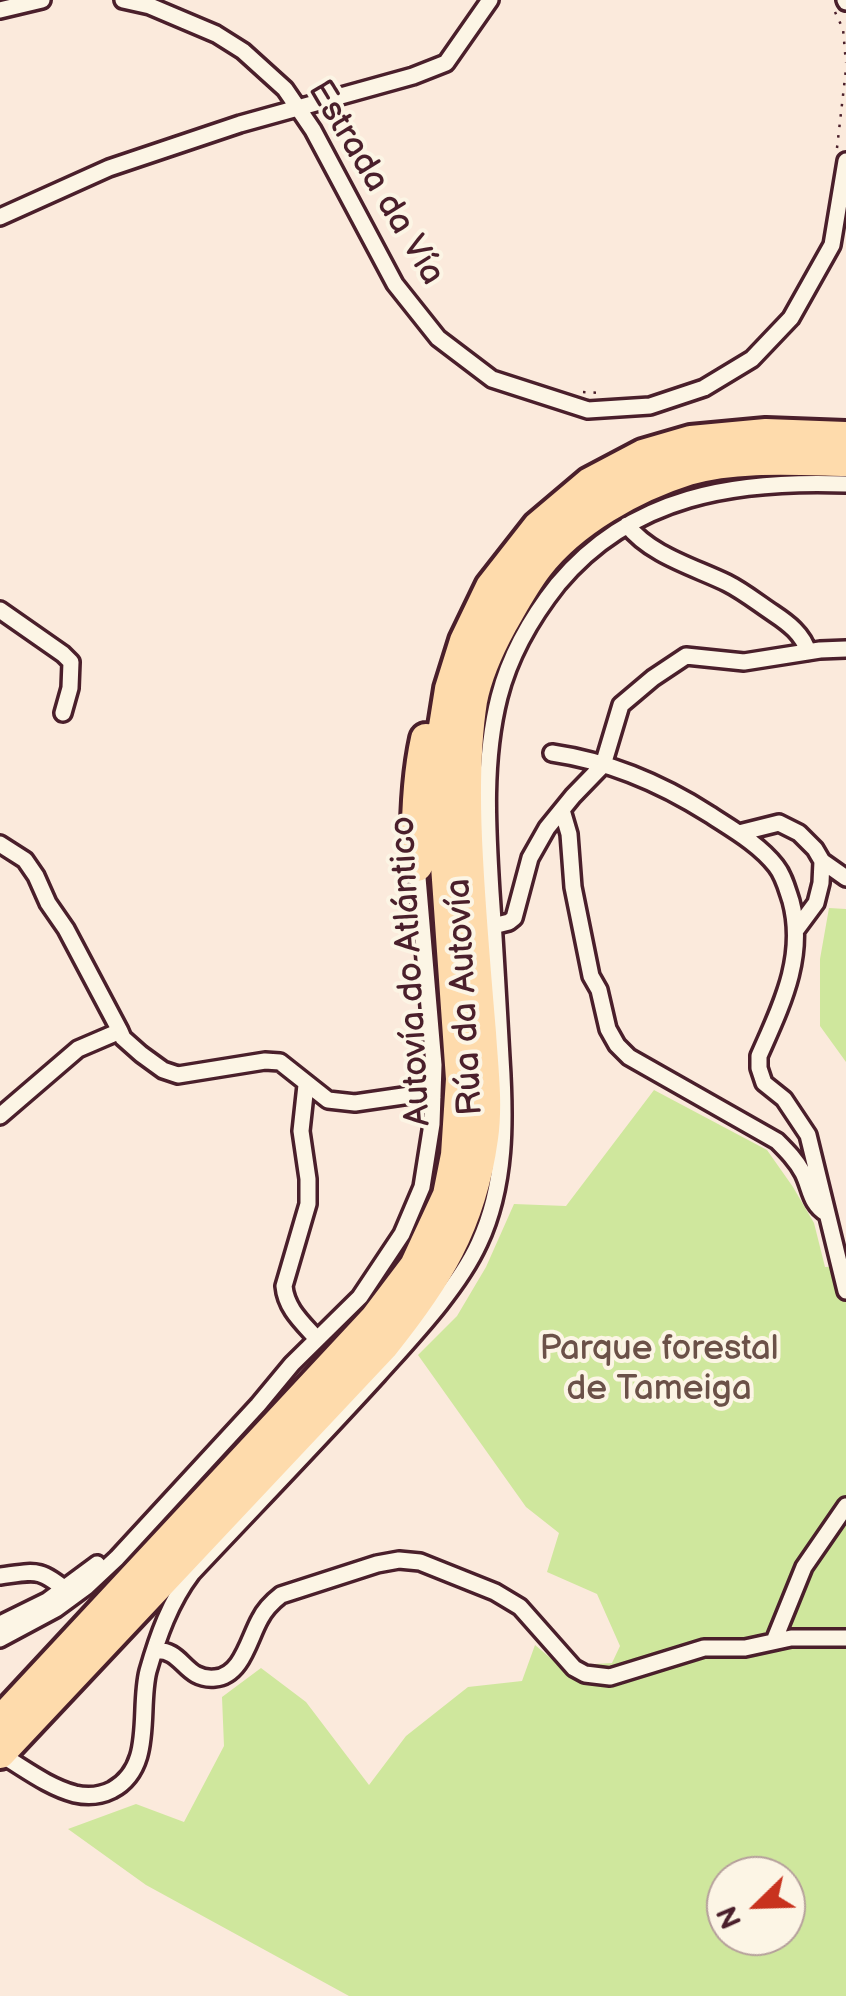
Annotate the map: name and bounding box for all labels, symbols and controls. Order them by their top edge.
street label: Estrada da Vía [297,73,453,293]
street label: Autovía do Atlántico [383,815,441,1127]
street label: Rúa da Autovía [439,877,493,1117]
park label: Parque forestal de Tameiga [539,1329,779,1411]
north arrow [706,1856,806,1956]
text: N [710,1901,749,1933]

